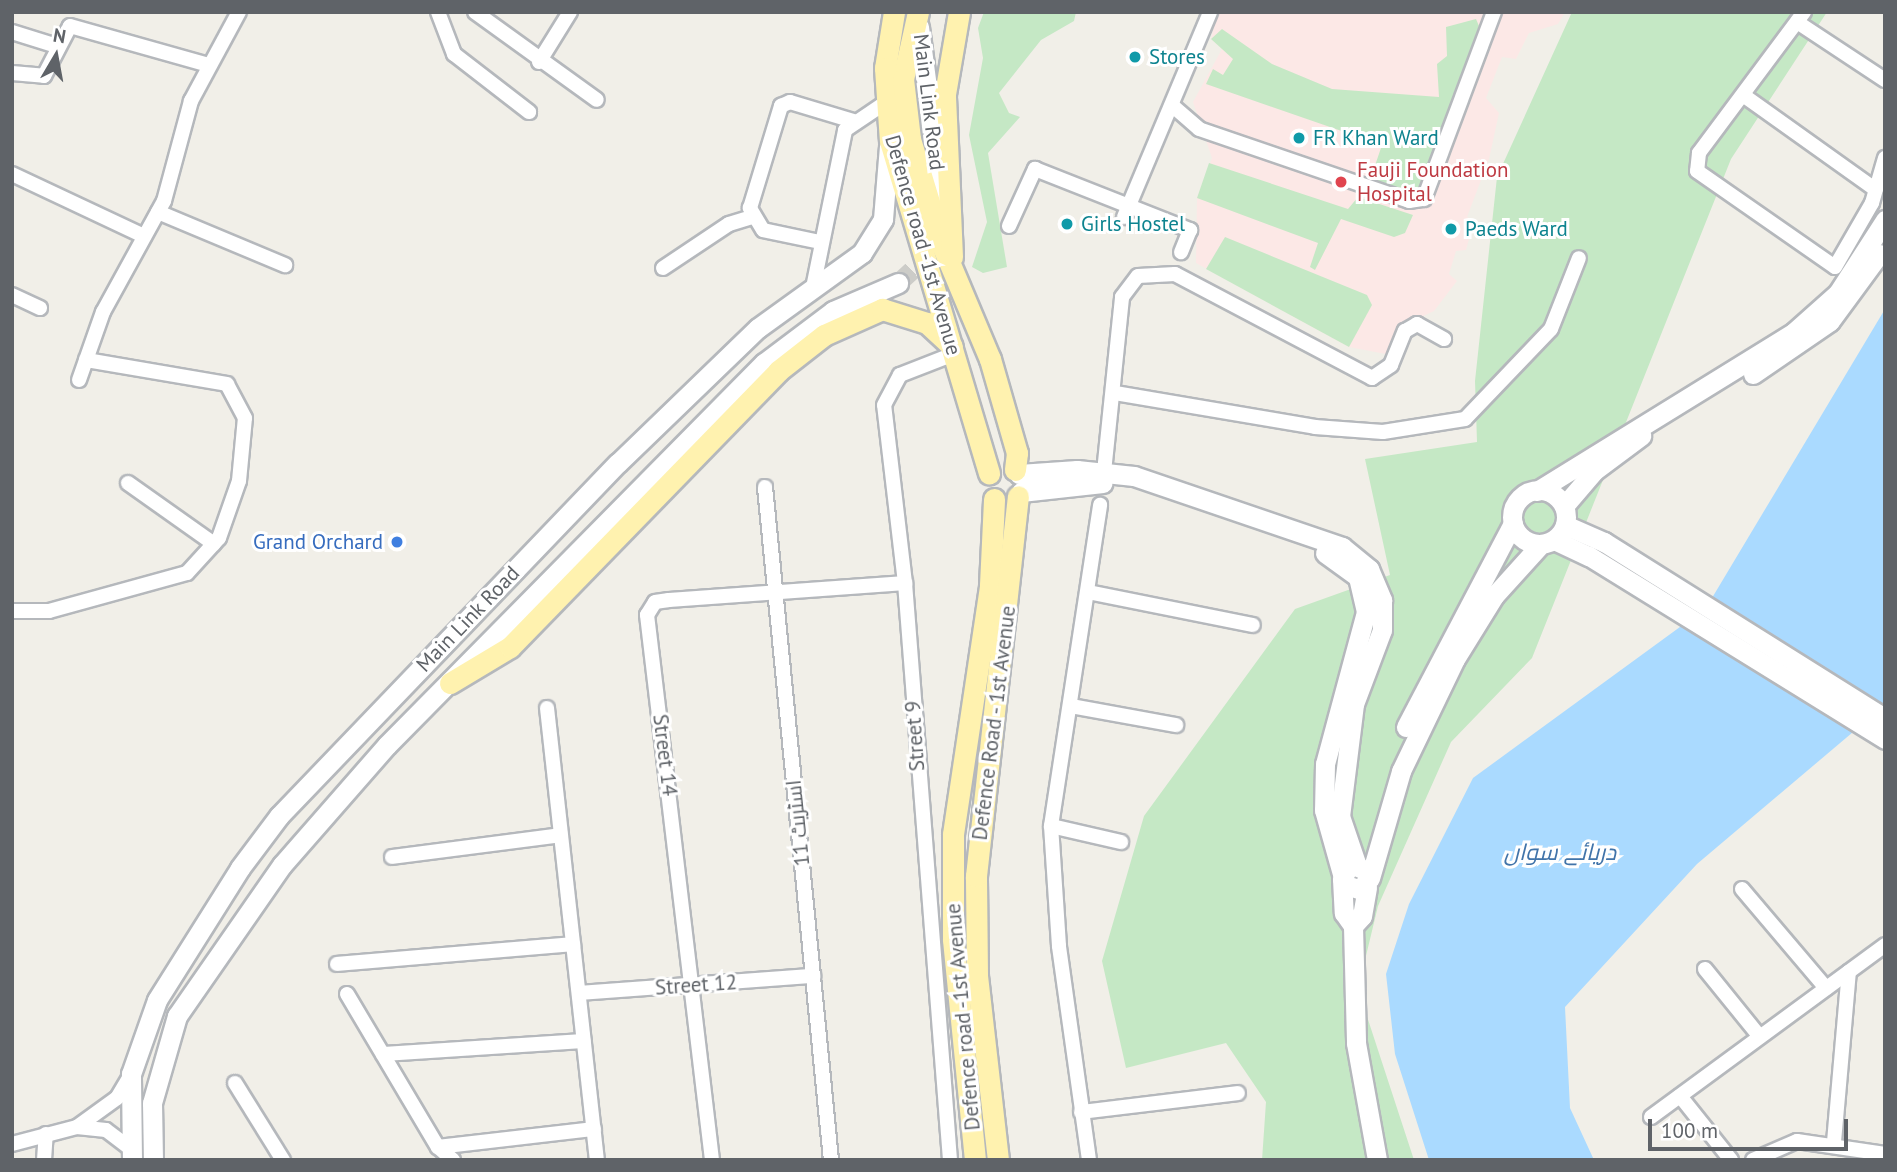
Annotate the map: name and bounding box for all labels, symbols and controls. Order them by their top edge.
north arrow [21,21,91,91]
text: N [51,22,68,48]
street label: Main Link Road [908,32,950,172]
place label: Stores [1149,44,1205,70]
marker: Stores [1127,49,1143,65]
place label: FR Khan Ward [1313,125,1439,151]
marker: FR Khan Ward [1291,130,1307,146]
street label: Defence road -1st Avenue [879,131,967,359]
place label: Fauji Foundation Hospital [1357,157,1509,207]
marker: Fauji Foundation Hospital [1331,172,1351,192]
place label: Girls Hostel [1081,211,1185,237]
marker: Girls Hostel [1059,216,1075,232]
place label: Paeds Ward [1465,216,1568,242]
marker: Paeds Ward [1443,221,1459,237]
place label: Grand Orchard [253,529,383,555]
marker: Grand Orchard [389,534,405,550]
street label: Main Link Road [411,561,525,677]
street label: Defence Road - 1st Avenue [967,602,1021,844]
street label: Street 9 [900,700,930,772]
street label: Street 14 [647,713,683,797]
street label: اسٹریٹ 11 [781,779,815,867]
water label: دریائے سواں [1504,838,1616,866]
street label: Defence road -1st Avenue [940,901,986,1133]
street label: Street 12 [654,970,738,1000]
scale bar [1652,1106,1852,1150]
text: 100 m [1661,1117,1718,1144]

